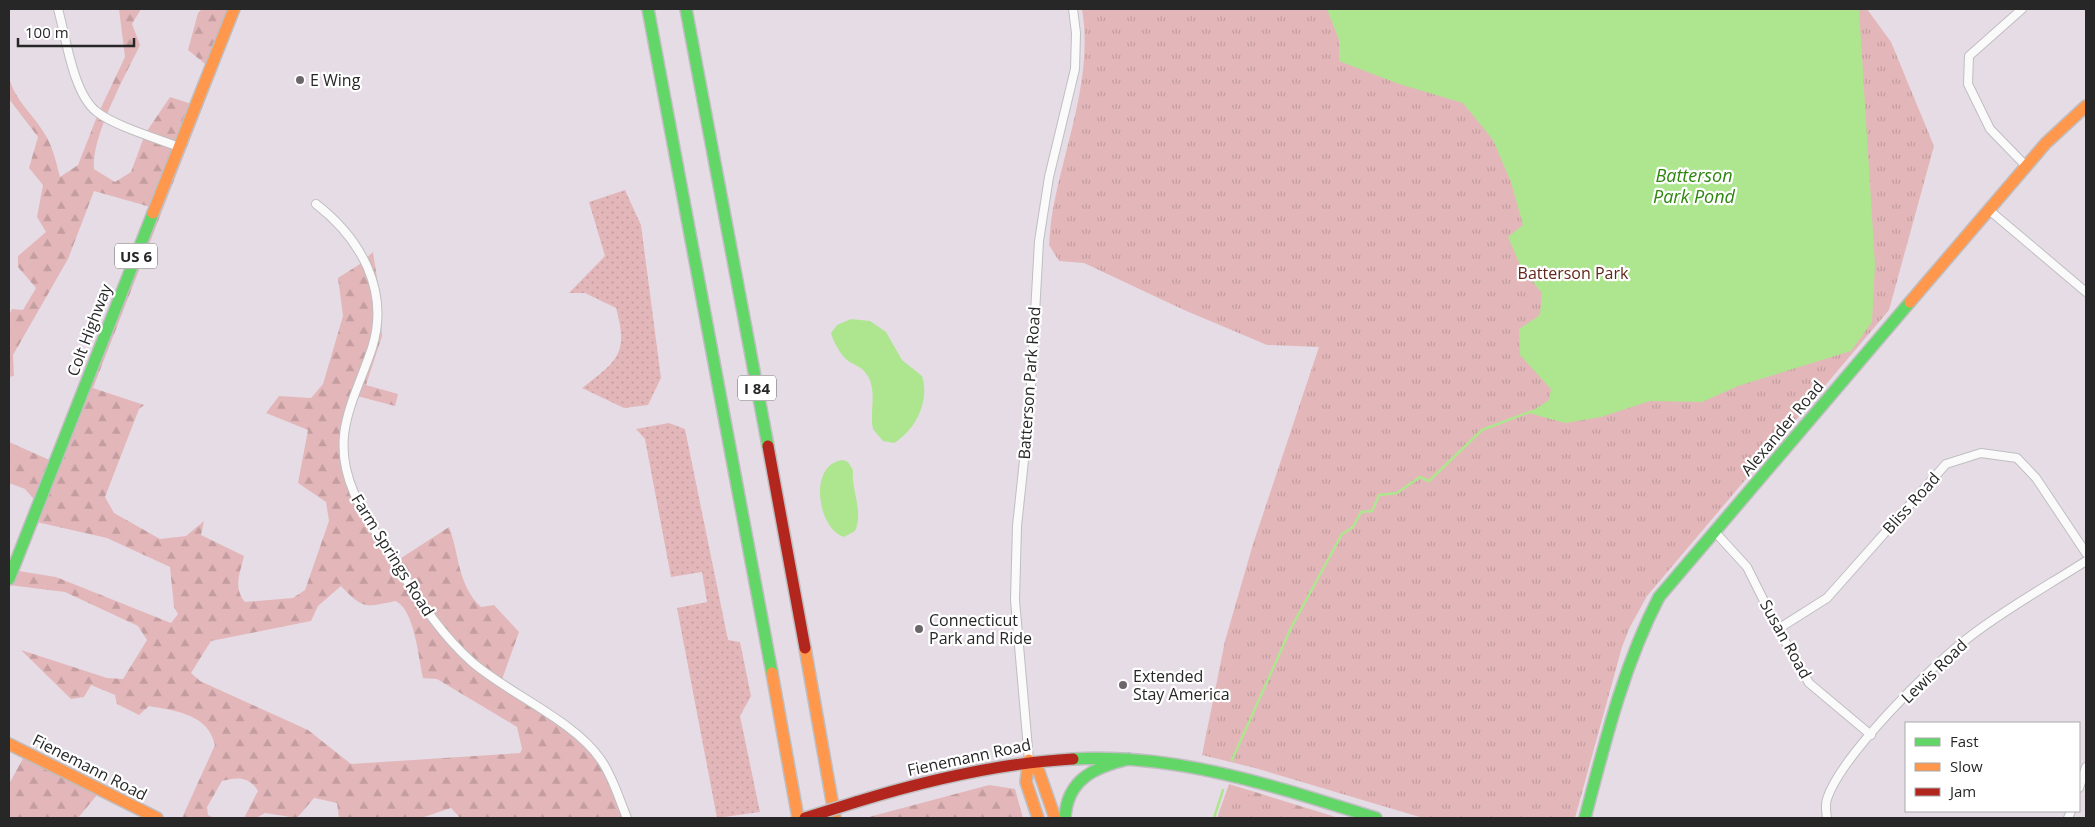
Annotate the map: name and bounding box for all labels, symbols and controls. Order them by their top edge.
scale bar [18,15,134,47]
text: 100 m [25,22,69,42]
place label: E Wing [310,69,361,91]
marker: E Wing [294,74,306,86]
water label: Batterson Park Pond [1653,163,1736,208]
road number: US 6 [115,244,157,268]
park label: Batterson Park [1518,262,1629,284]
street label: Colt Highway [61,280,117,379]
street label: Batterson Park Road [1013,306,1045,460]
road number: I 84 [738,376,776,400]
street label: Alexander Road [1736,376,1828,480]
street label: Bliss Road [1877,467,1945,539]
street label: Farm Springs Road [347,490,439,620]
street label: Susan Road [1755,596,1817,682]
place label: Connecticut Park and Ride [929,609,1032,649]
marker: Connecticut Park and Ride [913,623,925,635]
street label: Lewis Road [1896,634,1972,708]
place label: Extended Stay America [1133,665,1230,705]
marker: Extended Stay America [1117,679,1129,691]
legend [1905,722,2080,812]
street label: Fienemann Road [29,729,151,805]
text: Fast [1950,731,1979,751]
street label: Fienemann Road [905,733,1033,781]
text: Slow [1950,756,1983,776]
text: Jam [1948,781,1976,801]

